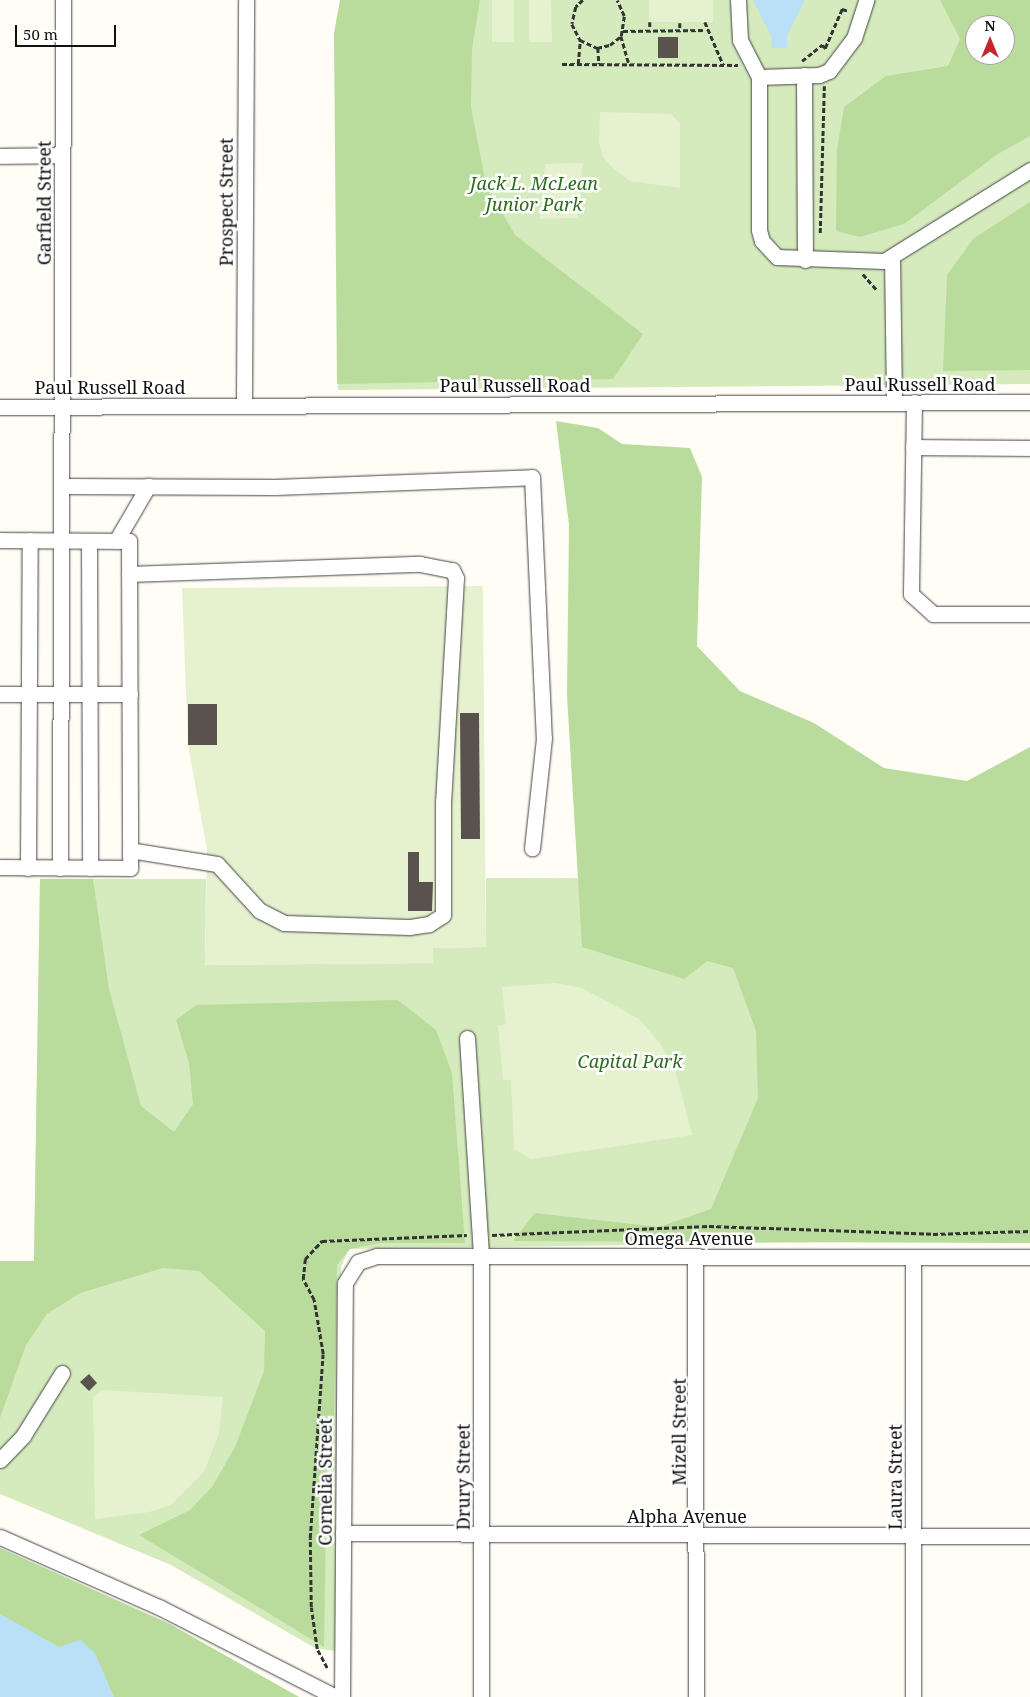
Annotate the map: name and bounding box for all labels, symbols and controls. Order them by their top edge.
scale bar [18,15,119,47]
north arrow [965,15,1015,65]
text: N [984,16,996,35]
text: 50 m [23,24,58,44]
street label: Prospect Street [215,138,237,266]
street label: Garfield Street [33,141,55,265]
park label: Jack L. McLean Junior Park [470,173,598,215]
street label: Paul Russell Road [844,373,996,395]
street label: Paul Russell Road [439,374,591,396]
street label: Paul Russell Road [34,376,186,398]
park label: Capital Park [577,1050,683,1072]
street label: Omega Avenue [625,1227,753,1249]
street label: Mizell Street [668,1378,690,1486]
street label: Cornelia Street [314,1418,336,1546]
street label: Drury Street [452,1424,474,1530]
street label: Laura Street [884,1424,906,1530]
street label: Alpha Avenue [627,1505,747,1527]

